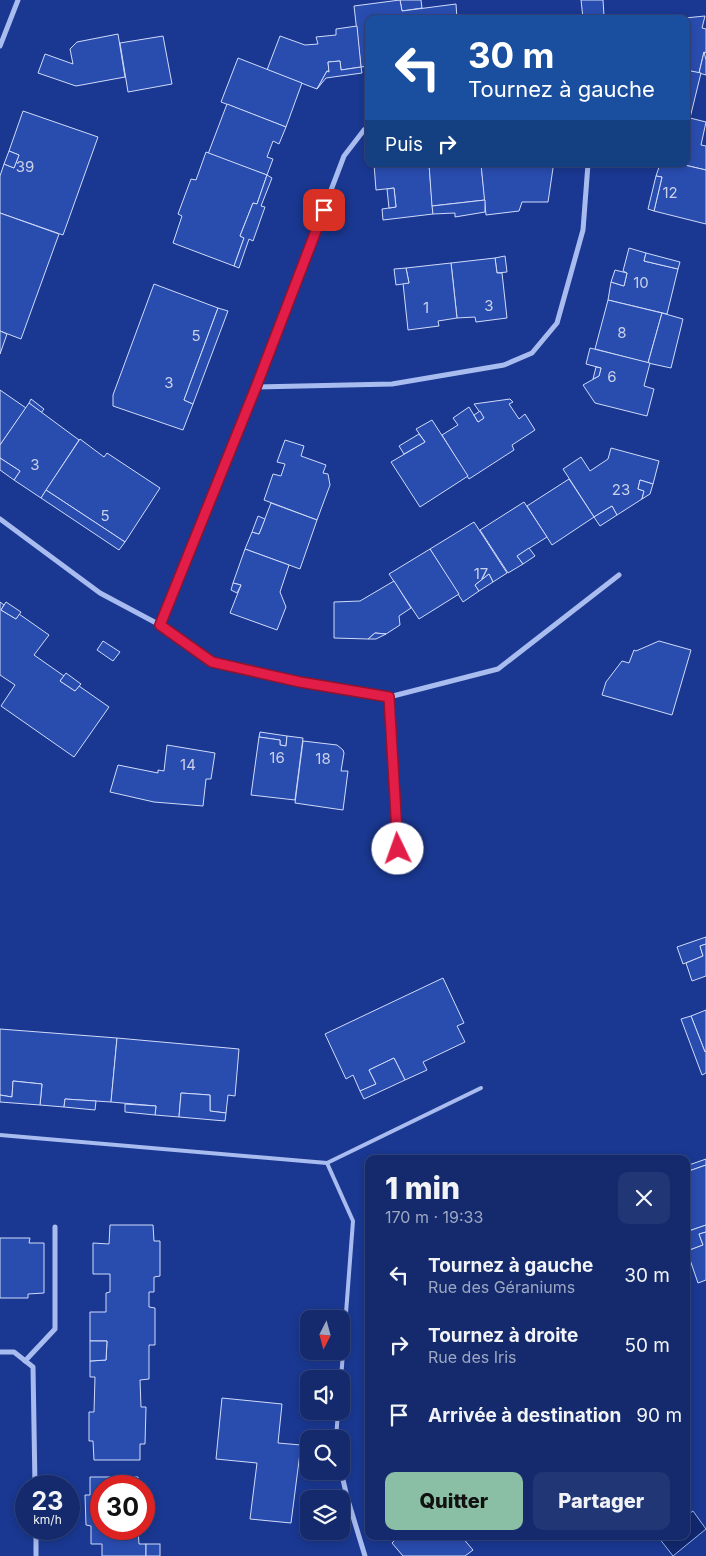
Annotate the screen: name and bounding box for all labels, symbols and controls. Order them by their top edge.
text: 30 m [468,34,554,76]
icon: left [385,35,450,100]
text: Tournez à gauche [468,76,655,102]
icon: right [433,130,461,158]
text: Puis [385,133,423,156]
house number: 39 [16,157,34,176]
house number: 12 [662,183,678,202]
pin [303,189,345,231]
icon: arrive [310,196,338,224]
house number: 10 [633,273,649,292]
house number: 3 [484,296,494,315]
house number: 1 [423,298,429,317]
house number: 8 [617,323,627,342]
house number: 5 [191,326,201,345]
house number: 6 [607,367,617,386]
house number: 3 [164,373,174,392]
house number: 3 [30,455,40,474]
house number: 23 [612,480,630,499]
house number: 5 [100,506,110,525]
house number: 17 [474,564,488,583]
house number: 16 [269,748,285,767]
house number: 18 [315,749,331,768]
house number: 14 [180,755,196,774]
position arrow [371,822,423,874]
text: 1 min [385,1170,460,1206]
button: close [618,1172,670,1224]
text: 170 m · 19:33 [385,1207,483,1227]
text: Tournez à gauche [428,1254,593,1277]
icon: left [385,1261,413,1289]
text: 30 m [624,1264,670,1287]
text: Rue des Géraniums [428,1277,575,1297]
north arrow [300,1310,350,1360]
map controls [300,1310,350,1540]
text: Tournez à droite [428,1324,578,1347]
icon: right [385,1331,413,1359]
text: 50 m [624,1334,670,1357]
text: Rue des Iris [428,1347,517,1367]
button: sound [300,1370,350,1420]
icon: arrive [385,1401,413,1429]
text: Arrivée à destination [428,1404,621,1427]
text: 90 m [636,1404,682,1427]
button: search [300,1430,350,1480]
button: Quitter [385,1472,523,1530]
button: Partager [533,1472,670,1530]
speed limit sign: 30 [90,1475,155,1540]
text: 23 [32,1486,63,1516]
button: layers [300,1490,350,1540]
text: km/h [33,1512,62,1527]

